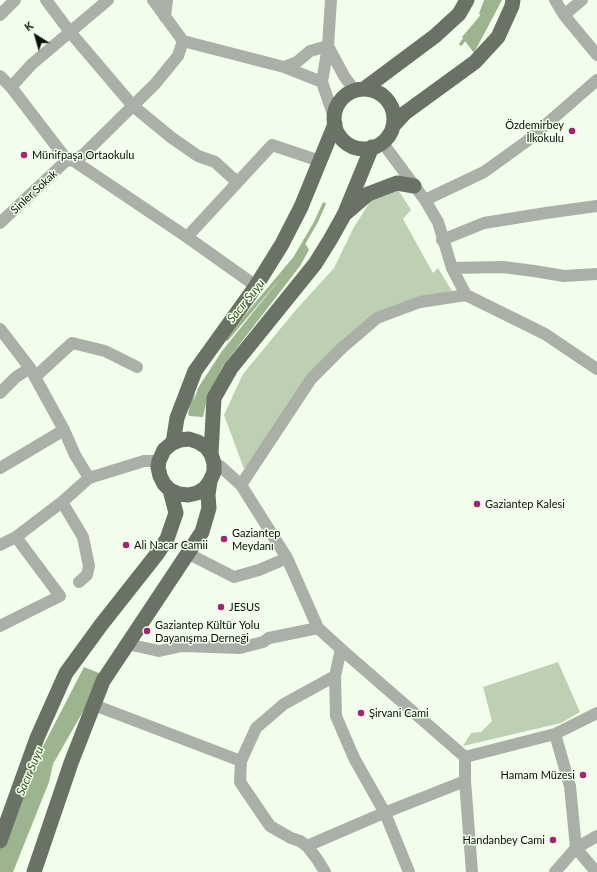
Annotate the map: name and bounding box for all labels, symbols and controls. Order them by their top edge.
north arrow [16,16,56,56]
text: K [22,19,35,33]
place label: Özdemirbey İlkokulu [505,118,564,144]
marker: Özdemirbey İlkokulu [567,126,577,136]
place label: Münifpaşa Ortaokulu [32,148,134,162]
marker: Münifpaşa Ortaokulu [19,150,29,160]
street label: Sinler Sokak [8,167,60,217]
water label: Sacır Suyu [224,276,268,326]
place label: Gaziantep Kalesi [485,497,565,511]
marker: Gaziantep Kalesi [472,499,482,509]
place label: Gaziantep Meydanı [232,526,280,552]
marker: Gaziantep Meydanı [219,534,229,544]
place label: Ali Nacar Camii [134,538,208,552]
marker: Ali Nacar Camii [121,540,131,550]
place label: JESUS [229,600,260,614]
marker: JESUS [216,602,226,612]
place label: Gaziantep Kültür Yolu Dayanışma Derneği [155,618,260,644]
marker: Gaziantep Kültür Yolu Dayanışma Derneği [142,626,152,636]
place label: Şirvani Cami [369,706,429,720]
marker: Şirvani Cami [356,708,366,718]
water label: Sacır Suyu [13,744,47,798]
place label: Hamam Müzesi [501,768,575,782]
marker: Hamam Müzesi [578,770,588,780]
place label: Handanbey Cami [463,833,545,847]
marker: Handanbey Cami [548,835,558,845]

